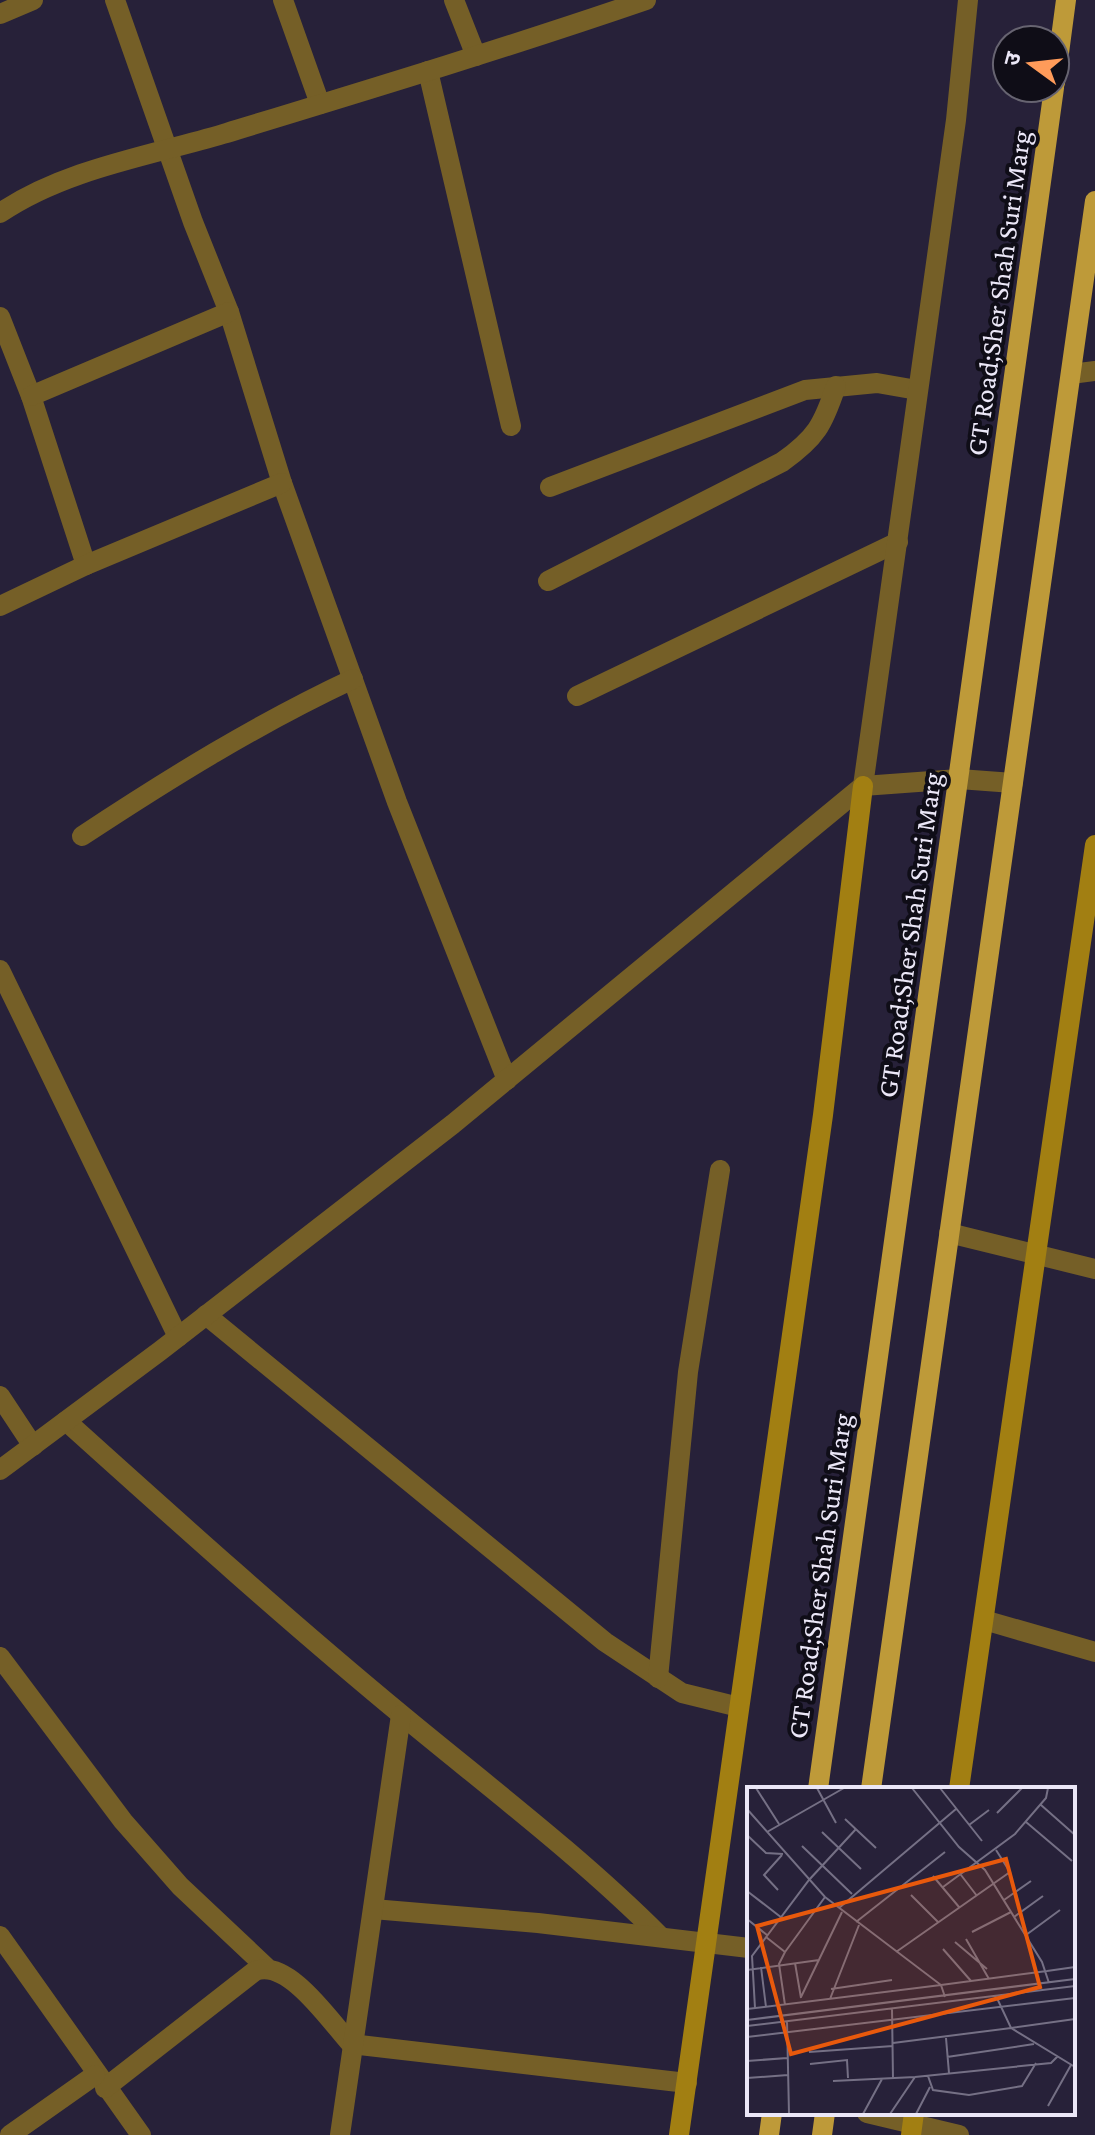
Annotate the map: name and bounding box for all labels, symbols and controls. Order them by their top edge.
north arrow [991,24,1071,104]
text: उ [998,48,1026,68]
street label: GT Road;Sher Shah Suri Marg [960,128,1037,458]
street label: GT Road;Sher Shah Suri Marg [871,770,948,1100]
street label: GT Road;Sher Shah Suri Marg [781,1411,858,1741]
inset map [747,1787,1075,2115]

